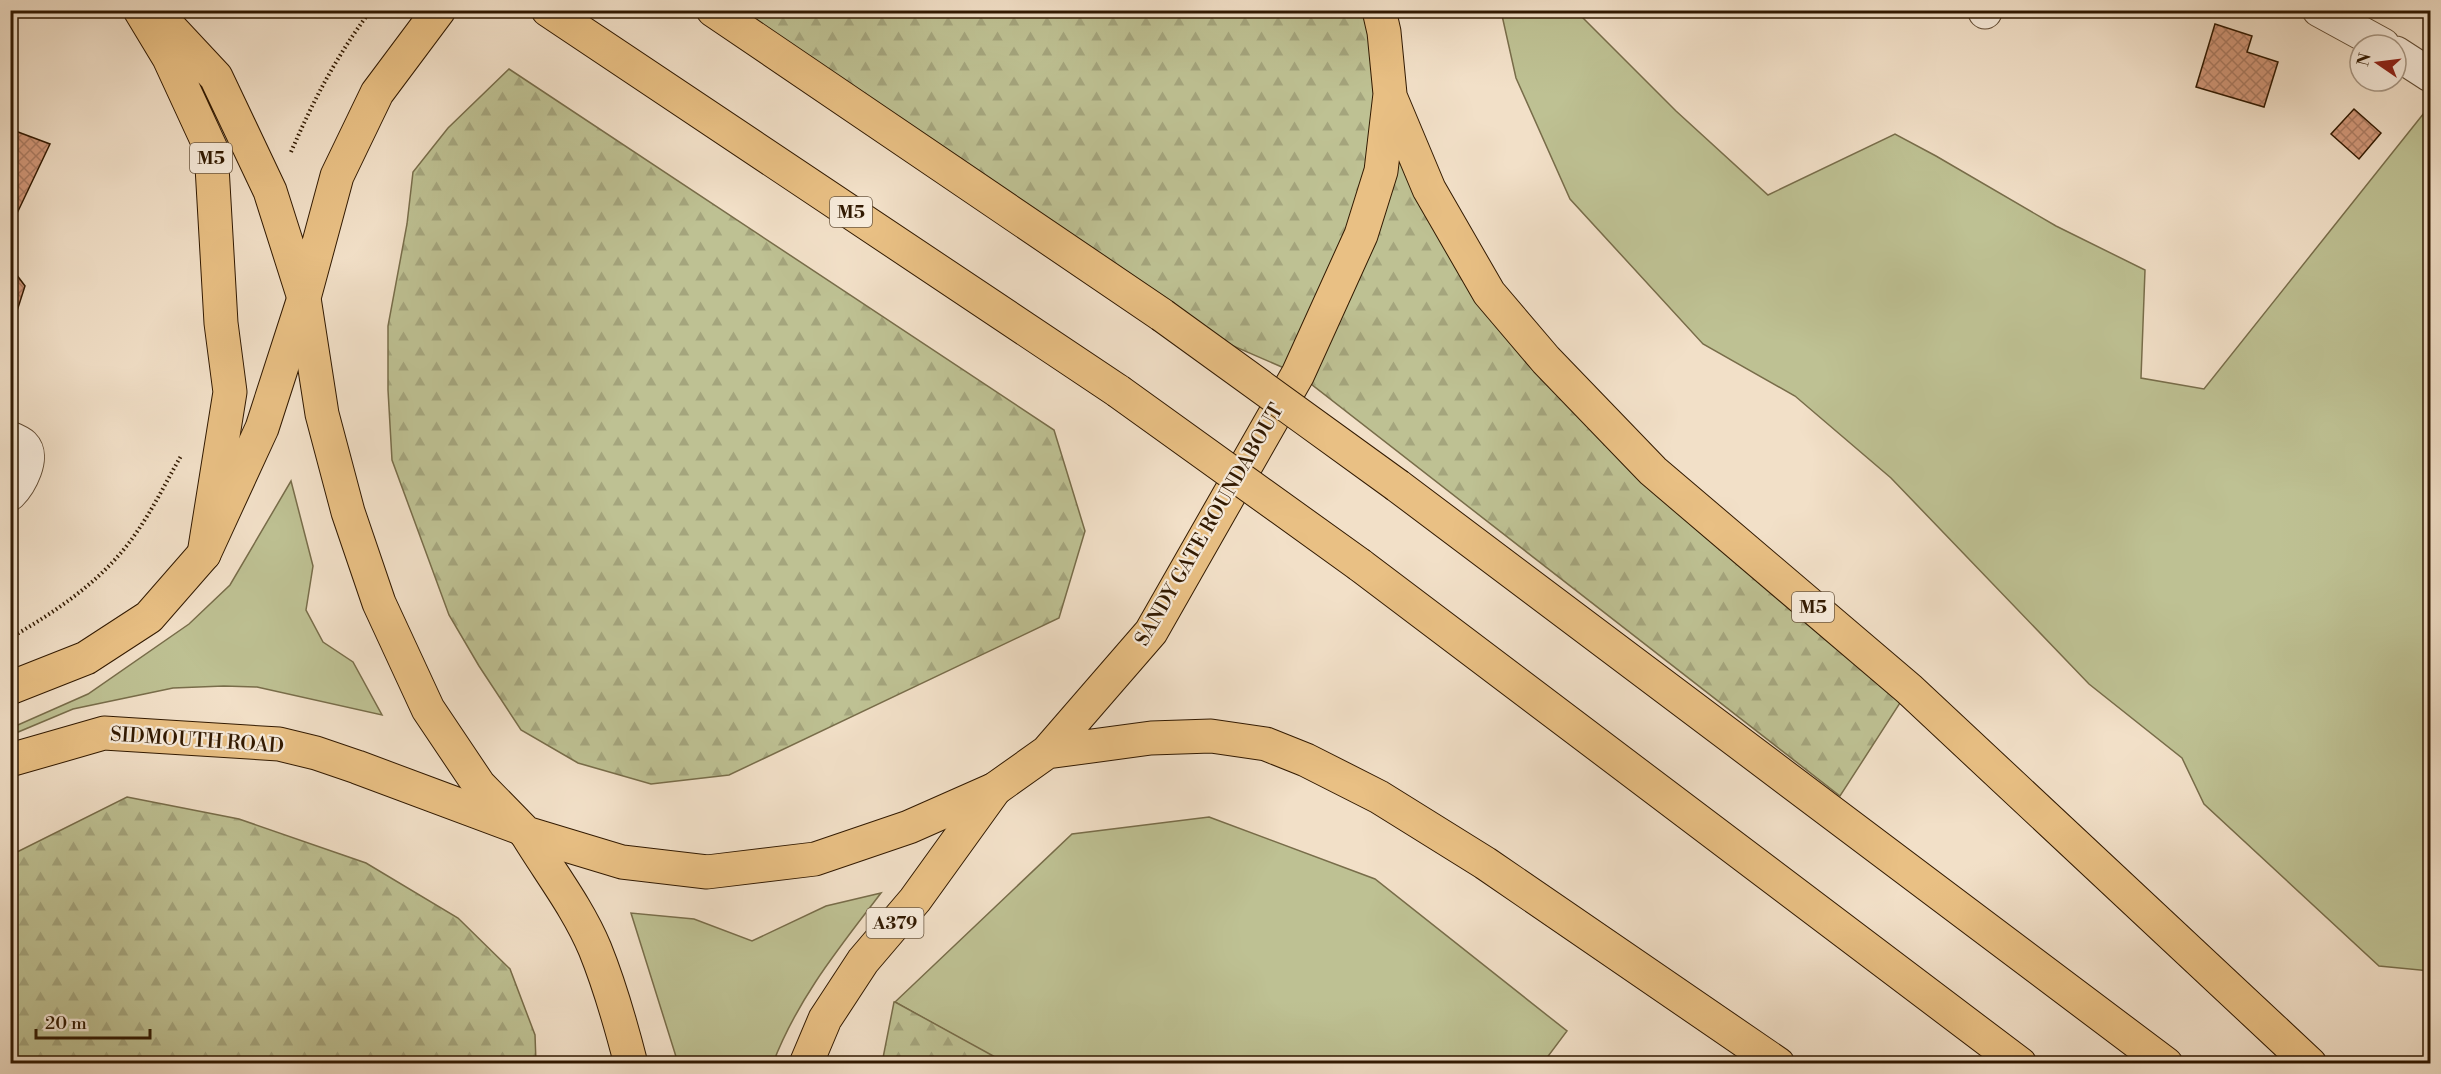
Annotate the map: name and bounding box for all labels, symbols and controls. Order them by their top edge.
north arrow [2348,33,2408,93]
text: N [2353,51,2376,68]
road number: M5 [190,143,232,173]
road number: M5 [830,197,872,227]
street label: SANDY GATE ROUNDABOUT [1130,399,1290,651]
road number: M5 [1792,592,1834,622]
street label: SIDMOUTH ROAD [109,722,285,760]
road number: A379 [866,908,924,938]
scale bar [36,1002,150,1040]
text: 20 m [45,1012,87,1035]

